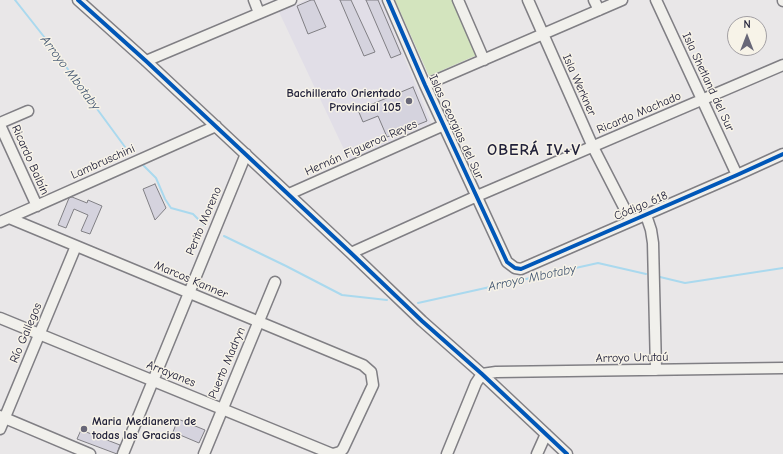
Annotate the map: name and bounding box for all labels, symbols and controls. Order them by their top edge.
north arrow [727,16,767,56]
text: N [743,18,751,31]
street label: Isla Shetland del Sur [679,30,737,134]
water label: Arroyo Mbotaby [37,33,103,113]
street label: Isla Werkner [559,52,599,118]
street label: Islas Georgias del Sur [425,72,487,182]
place label: Bachillerato Orientado Provincial 105 [286,87,401,115]
street label: Ricardo Machado [595,89,683,137]
marker: Bachillerato Orientado Provincial 105 [404,96,414,106]
street label: Hernán Figueroa Reyes [303,117,419,179]
street label: Ricardo Balbín [8,123,52,197]
district label: OBERÁ IV+V [487,140,581,160]
street label: Lambruschini [69,141,137,183]
street label: Perito Moreno [183,185,225,257]
street label: Código 618 [612,188,670,224]
street label: Marcos Kanner [152,258,230,302]
water label: Arroyo Mbotaby [487,261,577,295]
street label: Río Gallegos [7,301,45,365]
street label: Puerto Madryn [205,325,249,401]
street label: Arroyo Urutaú [596,350,668,366]
street label: Arrayanes [144,358,198,390]
place label: Maria Medianera de todas las Gracias [92,415,196,443]
marker: Maria Medianera de todas las Gracias [79,424,89,434]

